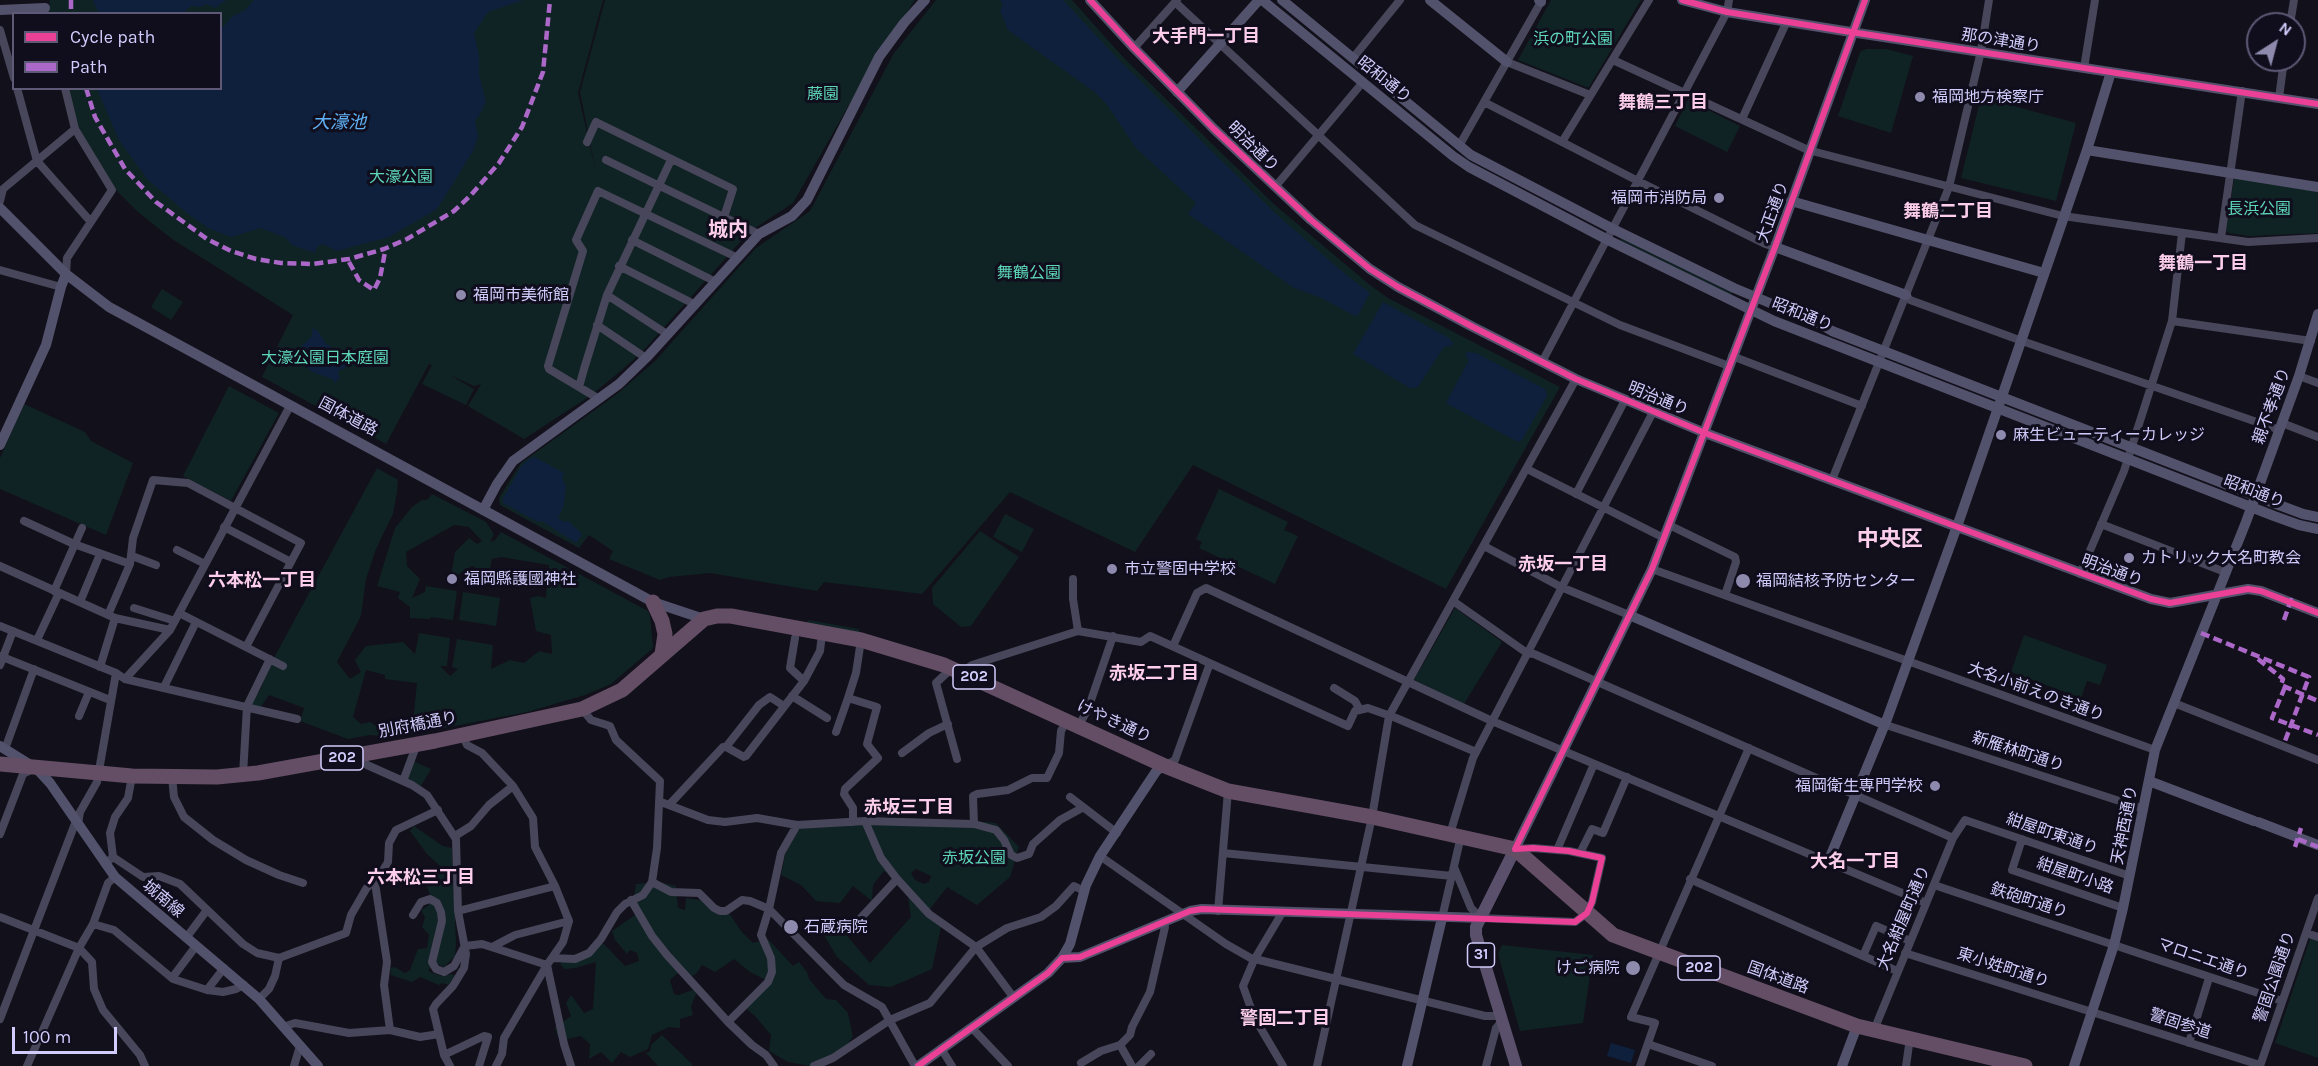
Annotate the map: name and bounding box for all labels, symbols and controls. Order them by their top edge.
legend [12,12,222,90]
north arrow [2246,12,2306,72]
text: N [2275,18,2296,40]
street label: 那の津通り [1960,25,2042,57]
text: Cycle path [70,26,155,48]
district label: 大手門一丁目 [1152,26,1260,48]
park label: 浜の町公園 [1533,29,1613,49]
street label: 昭和通り [1353,52,1415,108]
text: Path [70,56,108,78]
park label: 藤園 [807,84,839,104]
place label: 福岡地方検察庁 [1932,87,2044,107]
marker: 福岡地方検察庁 [1913,90,1927,104]
district label: 舞鶴三丁目 [1618,92,1708,114]
water label: 大濠池 [312,112,366,134]
street label: 明治通り [1223,118,1283,176]
park label: 大濠公園 [369,167,433,187]
street label: 大正通り [1753,179,1793,245]
place label: 福岡市消防局 [1611,188,1707,208]
marker: 福岡市消防局 [1712,191,1726,205]
park label: 長浜公園 [2227,199,2291,219]
district label: 舞鶴二丁目 [1903,201,1993,223]
district label: 城内 [708,218,748,242]
district label: 舞鶴一丁目 [2158,253,2248,275]
park label: 舞鶴公園 [997,263,1061,283]
place label: 福岡市美術館 [473,285,569,305]
marker: 福岡市美術館 [454,288,468,302]
street label: 昭和通り [1769,294,1835,336]
park label: 大濠公園日本庭園 [261,348,389,368]
street label: 親不孝通り [2249,365,2295,447]
street label: 明治通り [1625,378,1691,420]
street label: 国体道路 [315,394,381,440]
place label: 麻生ビューティーカレッジ [2013,425,2205,445]
marker: 麻生ビューティーカレッジ [1994,428,2008,442]
street label: 昭和通り [2221,472,2287,512]
district label: 中央区 [1857,527,1923,553]
place label: カトリック大名町教会 [2141,548,2301,568]
street label: 明治通り [2079,551,2145,591]
marker: カトリック大名町教会 [2122,551,2136,565]
district label: 赤坂一丁目 [1518,554,1608,576]
place label: 市立警固中学校 [1124,559,1236,579]
marker: 市立警固中学校 [1105,562,1119,576]
place label: 福岡縣護國神社 [464,569,576,589]
district label: 六本松一丁目 [208,570,316,592]
place label: 福岡結核予防センター [1756,571,1916,591]
marker: 福岡縣護國神社 [445,572,459,586]
marker: 福岡結核予防センター [1734,572,1752,590]
street label: 大名小前えのき通り [1965,658,2107,726]
district label: 赤坂二丁目 [1109,663,1199,685]
road number: 202 [953,665,995,689]
street label: けやき通り [1074,696,1154,748]
street label: 別府橋通り [377,708,459,742]
street label: 新雁林町通り [1969,728,2067,776]
road number: 202 [321,746,363,770]
place label: 福岡衛生専門学校 [1795,776,1923,796]
marker: 福岡衛生専門学校 [1928,779,1942,793]
street label: 天神西通り [2108,784,2142,866]
district label: 赤坂三丁目 [864,797,954,819]
street label: 紺屋町東通り [2003,809,2101,859]
park label: 赤坂公園 [942,848,1006,868]
district label: 大名一丁目 [1810,851,1900,873]
street label: 紺屋町小路 [2034,854,2116,898]
street label: 大名紺屋町通り [1873,863,1935,973]
district label: 六本松三丁目 [367,867,475,889]
street label: 城南線 [138,876,188,922]
street label: 鉄砲町通り [1988,880,2070,922]
place label: 石蔵病院 [804,917,868,937]
marker: 石蔵病院 [782,918,800,936]
street label: 警固公園通り [2250,928,2300,1026]
street label: マロニエ通り [2154,934,2252,984]
road number: 31 [1468,943,1494,967]
street label: 東小姓町通り [1954,944,2052,992]
road number: 202 [1678,956,1720,980]
place label: けご病院 [1556,958,1620,978]
street label: 国体道路 [1745,958,1811,998]
marker: けご病院 [1624,959,1642,977]
street label: 警固参道 [2147,1005,2213,1043]
district label: 警固二丁目 [1240,1008,1330,1030]
scale bar [15,1015,120,1053]
text: 100 m [23,1026,71,1048]

